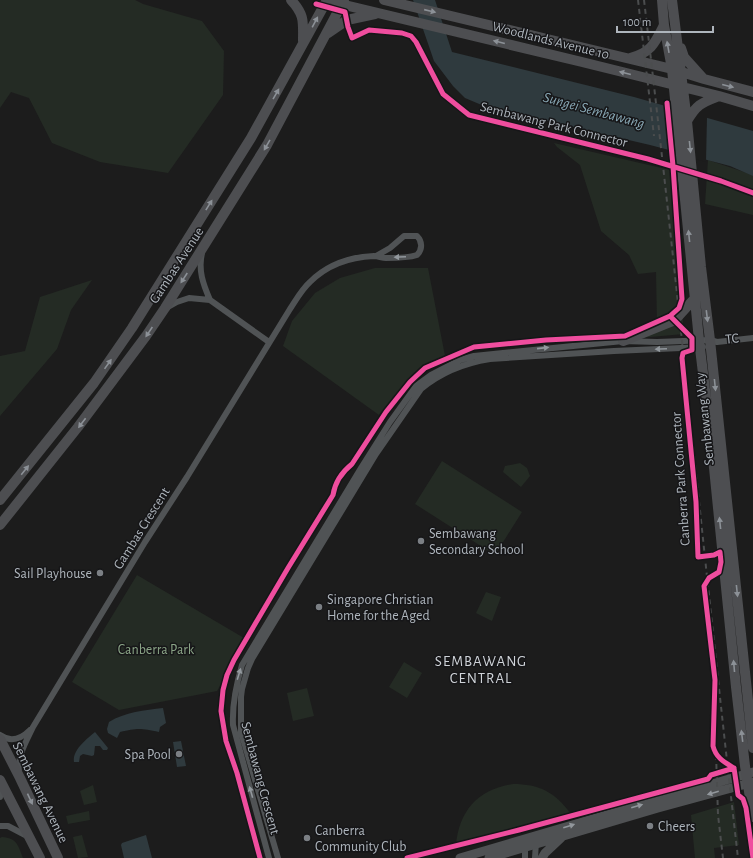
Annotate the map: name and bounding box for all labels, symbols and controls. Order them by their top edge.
one-way arrow [424,8,436,14]
scale bar [617,8,713,34]
one-way arrow [312,16,318,28]
text: 100 m [623,16,651,28]
street label: Woodlands Avenue 10 [491,20,611,62]
one-way arrow [492,38,505,44]
one-way arrow [665,41,671,53]
one-way arrow [619,70,631,76]
one-way arrow [722,83,735,89]
one-way arrow [273,88,280,100]
water label: Sungei Sembawang [541,90,646,131]
street label: Sembawang Park Connector [479,100,629,150]
one-way arrow [263,139,270,151]
one-way arrow [687,141,693,153]
one-way arrow [206,199,213,211]
street label: Gambas Avenue [147,225,207,306]
one-way arrow [686,230,693,242]
one-way arrow [394,254,406,261]
one-way arrow [180,273,188,284]
one-way arrow [704,309,710,322]
one-way arrow [145,327,153,337]
street label: TC [725,331,740,347]
one-way arrow [537,345,549,352]
one-way arrow [655,345,667,352]
one-way arrow [104,359,112,369]
street label: Sembawang Way [693,372,717,466]
one-way arrow [712,379,718,391]
street label: Canberra Park Connector [669,411,693,546]
one-way arrow [77,417,86,428]
one-way arrow [20,464,29,475]
street label: Gambas Crescent [111,485,173,572]
one-way arrow [717,517,723,529]
place label: Sembawang Secondary School [429,527,524,557]
marker: Sembawang Secondary School [416,536,426,546]
place label: Sail Playhouse [14,567,92,581]
marker: Sail Playhouse [95,568,105,578]
one-way arrow [733,585,740,597]
place label: Singapore Christian Home for the Aged [327,593,433,623]
marker: Singapore Christian Home for the Aged [314,602,324,612]
park label: Canberra Park [118,643,195,657]
district label: SEMBAWANG CENTRAL [435,654,527,686]
one-way arrow [731,660,738,672]
one-way arrow [236,668,242,680]
street label: Sembawang Crescent [238,720,282,837]
one-way arrow [739,730,745,742]
street label: Sembawang Avenue [10,740,71,845]
place label: Spa Pool [125,748,171,762]
marker: Spa Pool [174,749,184,759]
one-way arrow [248,786,254,798]
one-way arrow [707,791,720,797]
one-way arrow [27,793,33,805]
one-way arrow [631,803,643,809]
place label: Cheers [658,820,695,834]
marker: Cheers [645,821,655,831]
one-way arrow [563,823,575,829]
place label: Canberra Community Club [315,824,406,854]
marker: Canberra Community Club [302,833,312,843]

